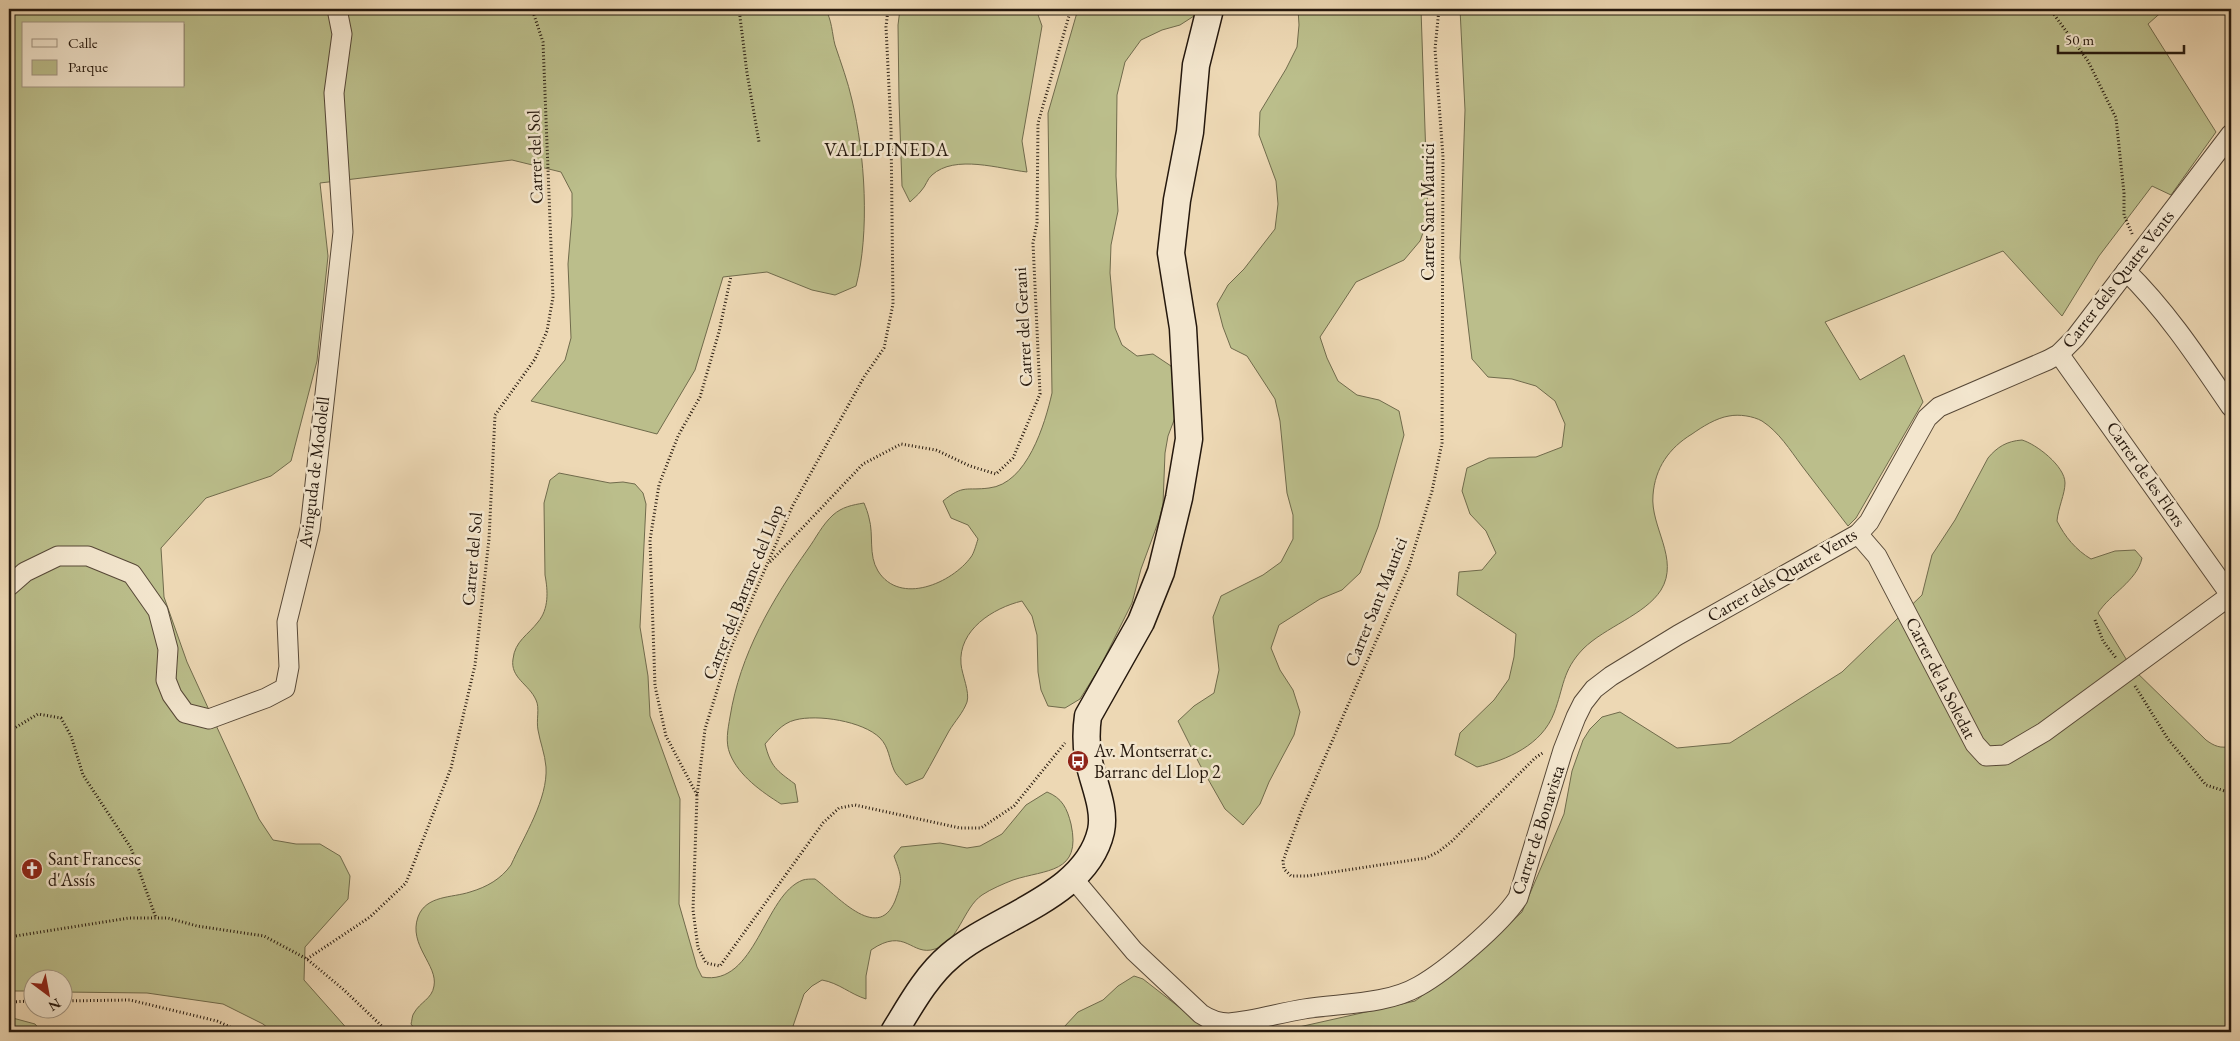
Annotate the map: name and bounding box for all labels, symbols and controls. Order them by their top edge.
legend [22,22,185,88]
scale bar [2058,22,2184,54]
text: 50 m [2065,30,2094,49]
text: Calle [68,33,98,52]
text: Parque [68,57,108,76]
street label: Carrer del Sol [521,110,548,204]
district label: VALLPINEDA [824,137,950,162]
street label: Carrer Sant Maurici [1416,143,1439,281]
street label: Carrer dels Quatre Vents [2056,205,2179,353]
street label: Carrer del Gerani [1008,266,1037,388]
street label: Avinguda de Modolell [293,395,334,550]
street label: Carrer de les Flors [2102,417,2191,531]
street label: Carrer del Barranc del Llop [697,501,788,683]
street label: Carrer del Sol [456,511,487,607]
street label: Carrer dels Quatre Vents [1703,522,1861,627]
street label: Carrer Sant Maurici [1339,533,1412,670]
street label: Carrer de la Soledat [1901,613,1982,743]
place label: Av. Montserrat c. Barranc del Llop 2 [1093,739,1221,783]
bus stop icon: Av. Montserrat c. Barranc del Llop 2 [1066,749,1090,773]
street label: Carrer de Bonavista [1506,761,1570,898]
place label: Sant Francesc d'Assís [48,847,141,891]
church icon: Sant Francesc d'Assís [20,857,44,881]
north arrow [22,968,72,1018]
text: N [45,994,64,1016]

